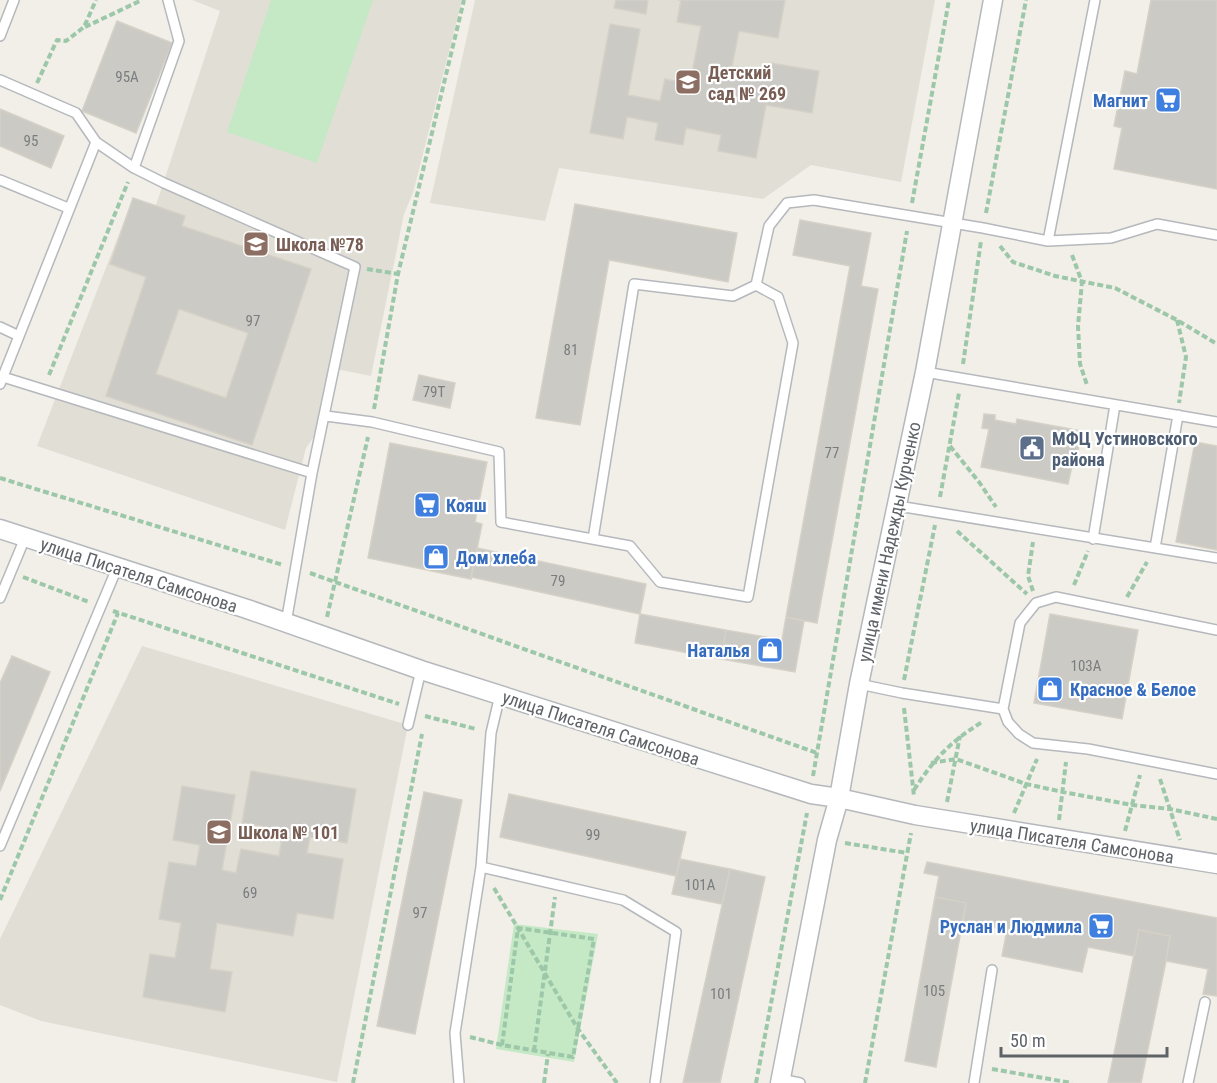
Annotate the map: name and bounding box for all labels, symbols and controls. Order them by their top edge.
place label: Детский сад № 269 [708,62,786,104]
school or university icon: Детский сад № 269 [673,67,703,97]
house number: 95А [115,68,139,86]
supermarket icon: Магнит [1153,85,1183,115]
place label: Магнит [1093,90,1148,111]
house number: 95 [24,132,38,150]
school or university icon: Школа №78 [241,229,271,259]
place label: Школа №78 [276,234,364,255]
house number: 97 [246,312,260,330]
house number: 81 [564,341,578,359]
house number: 79Т [423,383,445,401]
street label: улица имени Надежды Курченко [853,420,925,664]
place label: МФЦ Устиновского района [1052,428,1198,470]
public building icon: МФЦ Устиновского района [1017,433,1047,463]
house number: 77 [825,444,839,462]
supermarket icon: Кояш [412,490,442,520]
place label: Кояш [446,495,487,516]
street label: улица Писателя Самсонова [38,533,240,617]
shop icon: Дом хлеба [421,542,451,572]
place label: Дом хлеба [456,547,536,568]
house number: 79 [551,572,565,590]
shop icon: Наталья [755,635,785,665]
place label: Наталья [687,640,750,661]
house number: 103А [1071,657,1102,675]
shop icon: Красное & Белое [1035,674,1065,704]
place label: Красное & Белое [1070,679,1196,700]
street label: улица Писателя Самсонова [500,686,702,770]
street label: улица Писателя Самсонова [969,815,1175,867]
school or university icon: Школа № 101 [204,817,234,847]
place label: Школа № 101 [238,822,339,843]
house number: 99 [586,826,600,844]
house number: 101А [685,876,716,894]
house number: 69 [243,884,257,902]
house number: 97 [413,904,427,922]
supermarket icon: Руслан и Людмила [1086,911,1116,941]
place label: Руслан и Людмила [940,916,1082,937]
house number: 105 [923,982,945,1000]
house number: 101 [710,985,732,1003]
scale bar [1001,1020,1168,1058]
text: 50 m [1010,1030,1045,1051]

